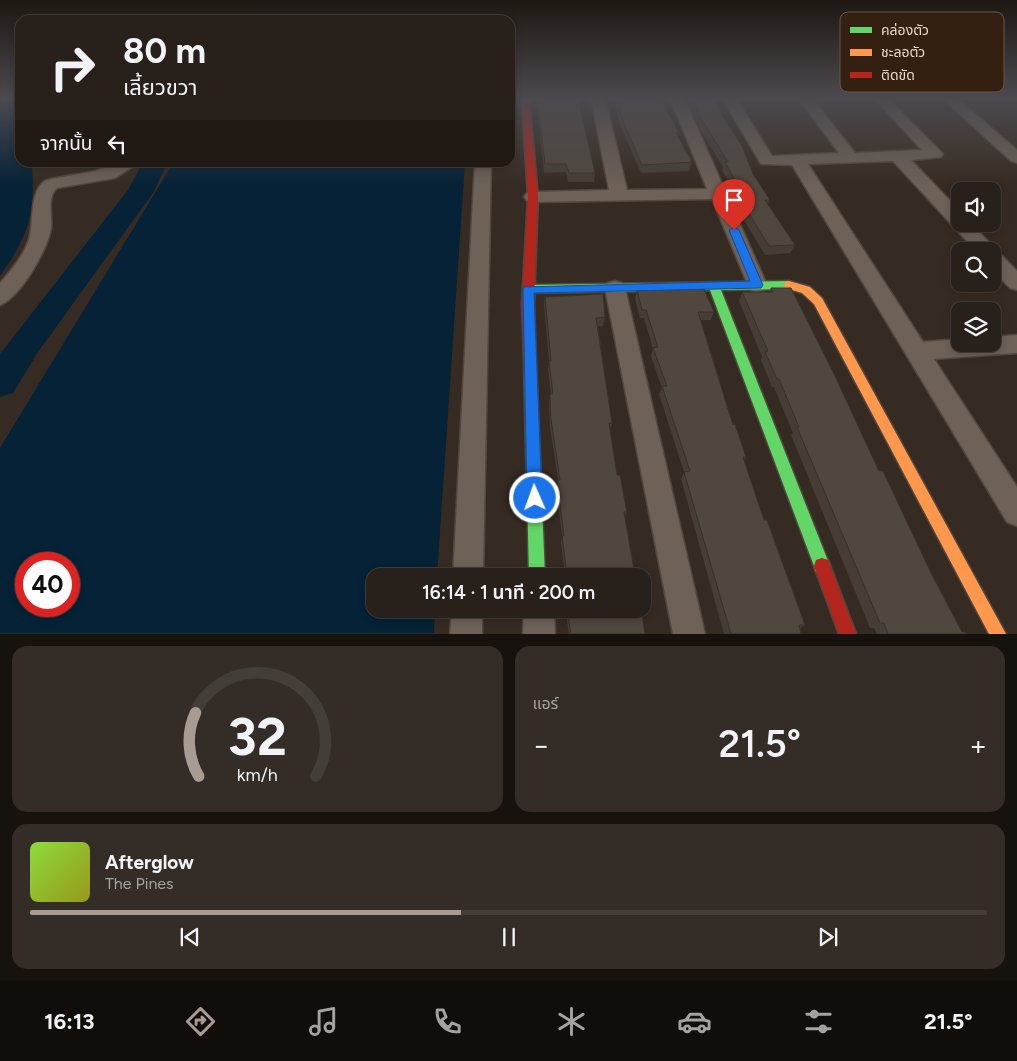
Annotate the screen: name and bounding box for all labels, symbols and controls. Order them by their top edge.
legend [840,12,1004,92]
text: คล่องตัว [881,22,929,39]
text: 80 m [123,30,206,72]
icon: right [40,35,105,100]
text: ชะลอตัว [881,44,925,61]
text: ติดขัด [881,67,915,84]
text: เลี้ยวขวา [123,74,198,101]
icon: left [103,130,131,158]
text: จากนั้น [40,132,93,155]
pin [713,179,755,230]
map controls [951,182,1001,352]
button: sound [951,182,1001,232]
icon: arrive [720,186,748,214]
button: search [951,242,1001,292]
button: layers [951,302,1001,352]
position arrow [508,471,560,523]
speed limit sign: 40 [15,552,80,617]
text: 16:14 · 1 นาที · 200 m [422,581,595,604]
text: แอร์ [533,694,558,713]
text: 32 [228,706,287,768]
text: 21.5° [718,721,801,767]
text: − [533,728,550,762]
text: + [970,728,987,762]
text: km/h [237,764,278,785]
text: Afterglow [105,851,194,874]
text: The Pines [105,874,174,893]
icon: previous [176,923,204,951]
icon: pause [495,923,523,951]
icon: next [814,923,842,951]
icon: directions [183,1004,218,1039]
icon: music [306,1004,341,1039]
icon: phone [430,1004,465,1039]
icon: climate [554,1004,589,1039]
icon: car [677,1004,712,1039]
icon: filters [801,1004,836,1039]
text: 16:13 [44,1008,94,1035]
text: 21.5° [924,1008,973,1035]

